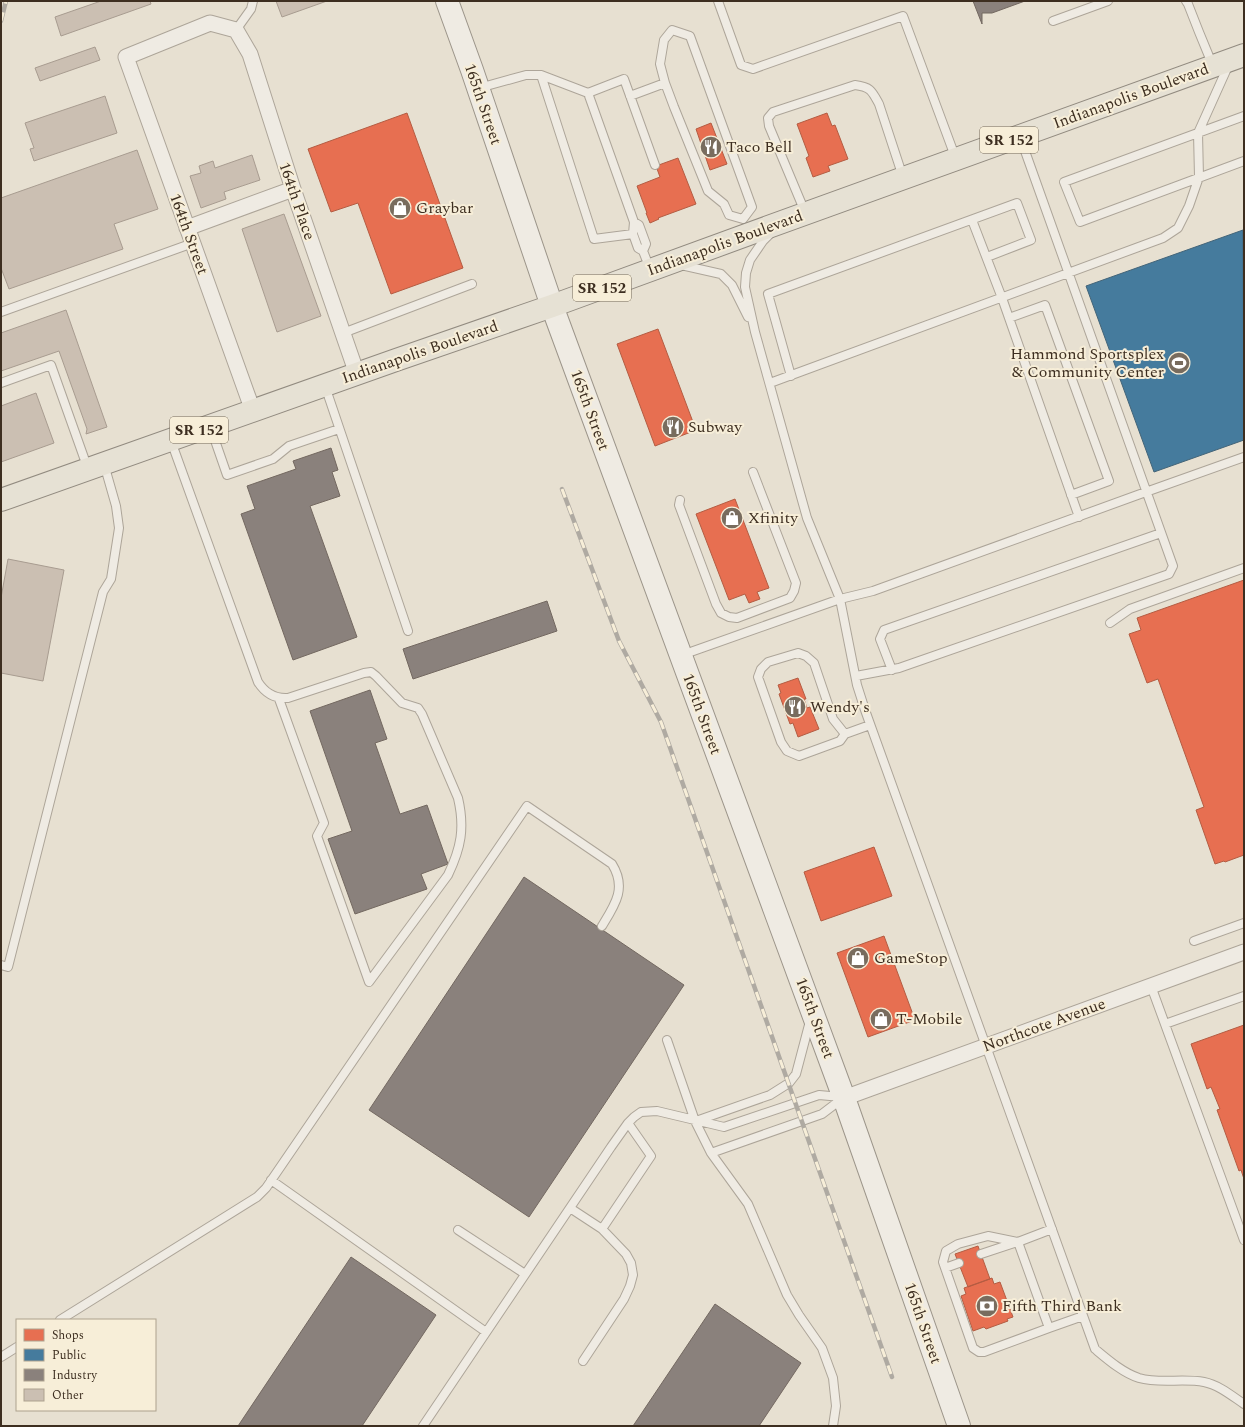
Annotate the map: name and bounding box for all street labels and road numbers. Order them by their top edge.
street label: Indianapolis Boulevard [1050,57,1212,135]
street label: 165th Street [458,60,508,148]
road number: SR 152 [980,127,1038,153]
street label: 164th Place [272,159,322,243]
street label: 164th Street [163,190,215,278]
street label: Indianapolis Boulevard [644,204,806,282]
road number: SR 152 [573,275,631,301]
street label: Indianapolis Boulevard [338,314,502,390]
street label: 165th Street [564,366,616,454]
road number: SR 152 [170,417,228,443]
street label: 165th Street [676,670,728,758]
street label: 165th Street [789,974,841,1062]
street label: Northcote Avenue [979,992,1109,1058]
street label: 165th Street [898,1279,948,1367]

